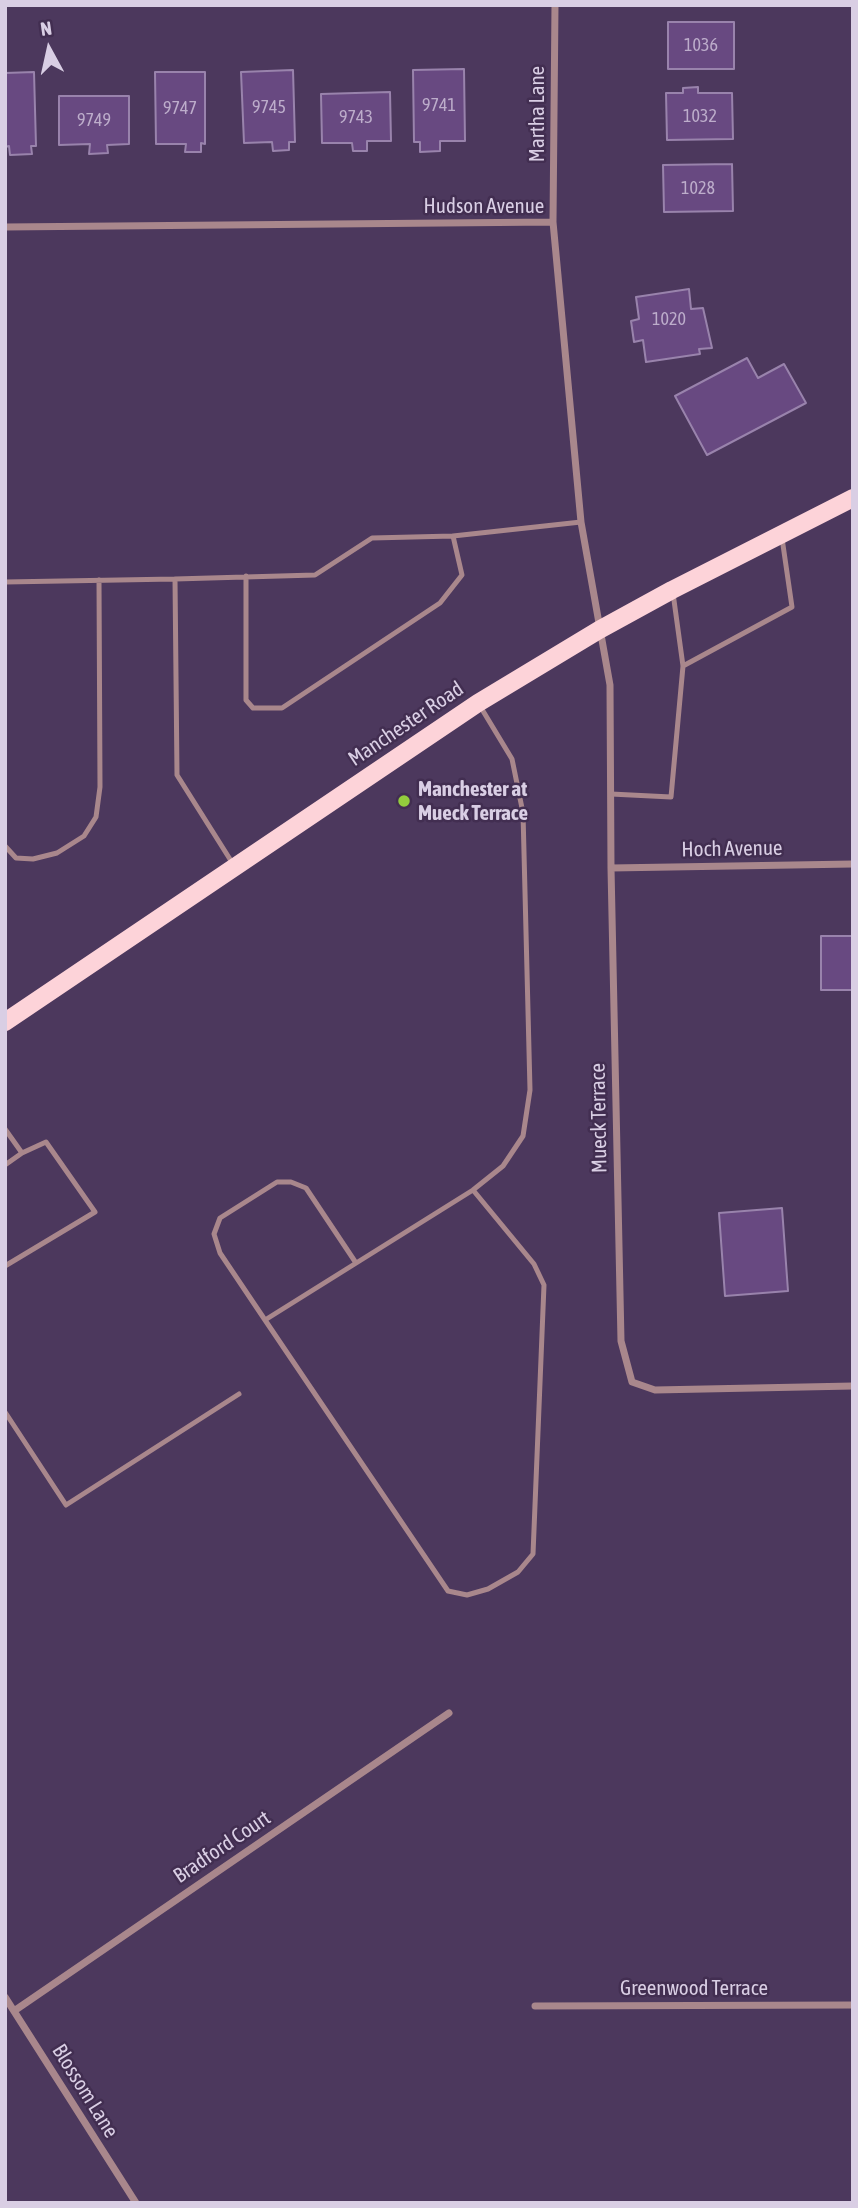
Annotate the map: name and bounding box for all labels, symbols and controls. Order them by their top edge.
north arrow [14,14,84,84]
text: N [39,17,53,40]
house number: 1036 [684,34,718,56]
street label: Martha Lane [524,66,550,162]
house number: 9741 [422,94,456,116]
house number: 9745 [252,96,286,118]
house number: 9747 [163,97,197,119]
house number: 1032 [683,105,717,127]
house number: 9743 [339,106,373,128]
house number: 9749 [77,109,111,131]
house number: 1028 [681,177,715,199]
street label: Hudson Avenue [424,193,544,219]
house number: 1020 [652,308,686,330]
street label: Manchester Road [344,676,468,772]
place label: Manchester at Mueck Terrace [418,776,528,826]
marker: Manchester at Mueck Terrace [396,793,412,809]
street label: Hoch Avenue [681,836,783,862]
street label: Mueck Terrace [585,1063,613,1173]
street label: Bradford Court [169,1805,275,1889]
street label: Greenwood Terrace [620,1975,768,2001]
street label: Blossom Lane [46,2040,124,2142]

